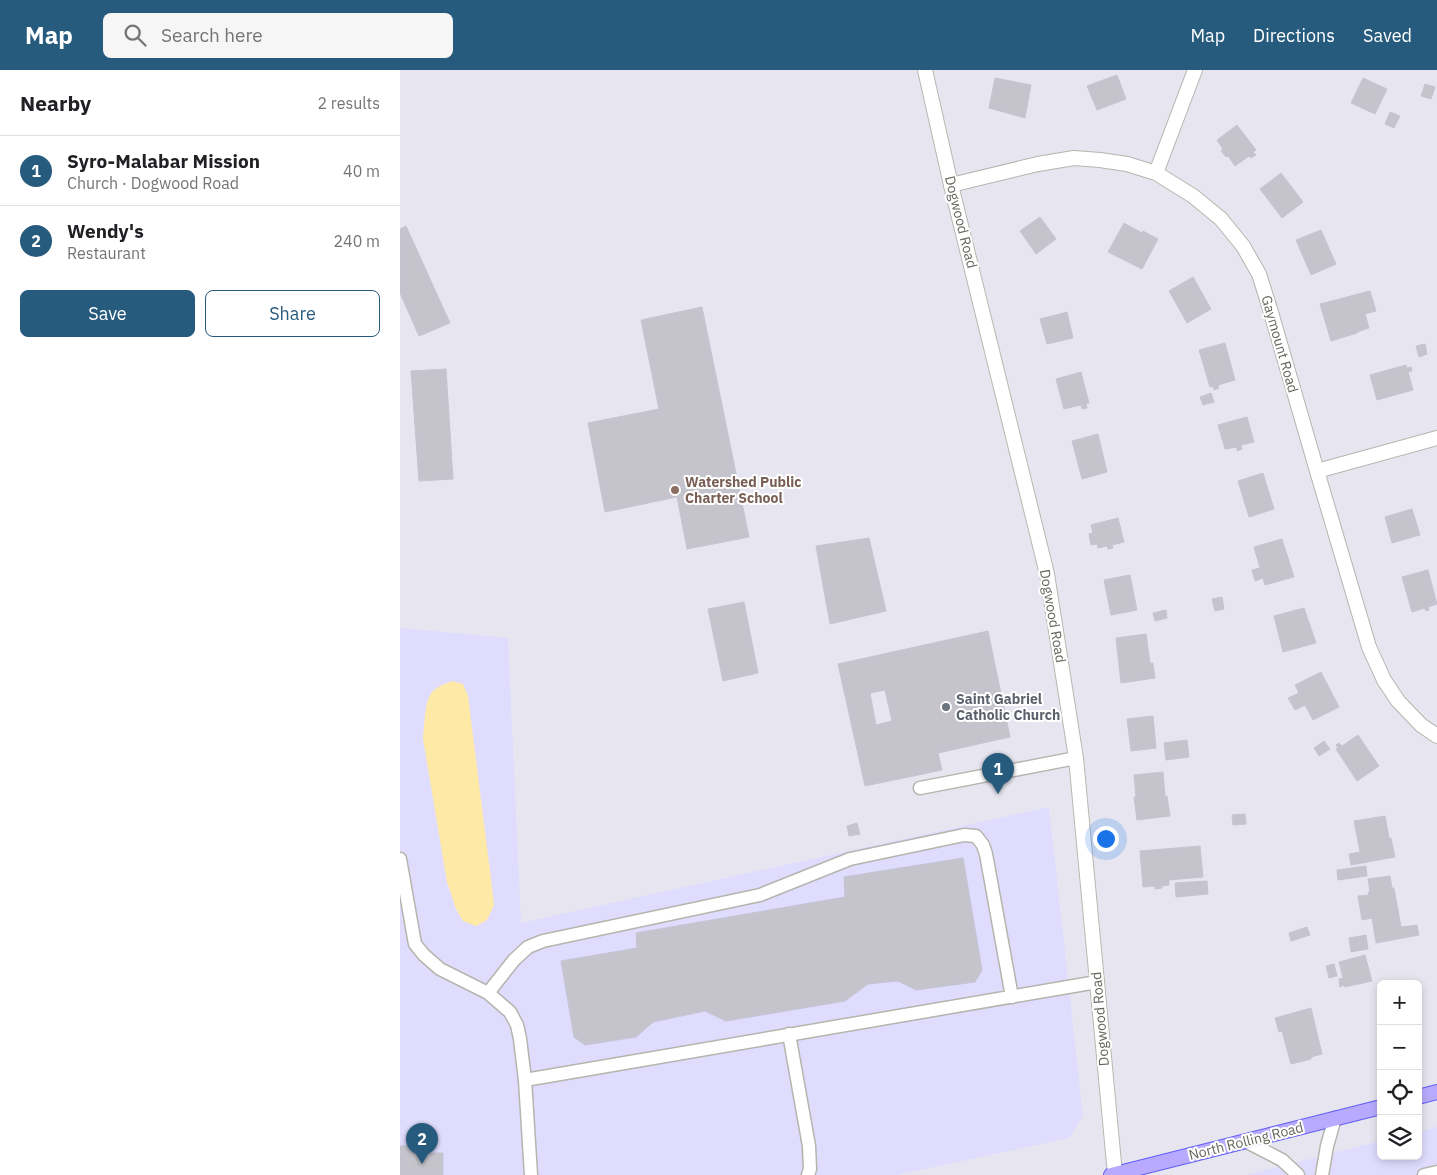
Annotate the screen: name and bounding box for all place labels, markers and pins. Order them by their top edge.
place label: Watershed Public Charter School [685,473,802,507]
marker: Watershed Public Charter School [669,484,681,496]
place label: Saint Gabriel Catholic Church [956,690,1060,724]
marker: Saint Gabriel Catholic Church [940,701,952,713]
pin: 1 [982,753,1014,794]
pin: 2 [406,1123,438,1164]

